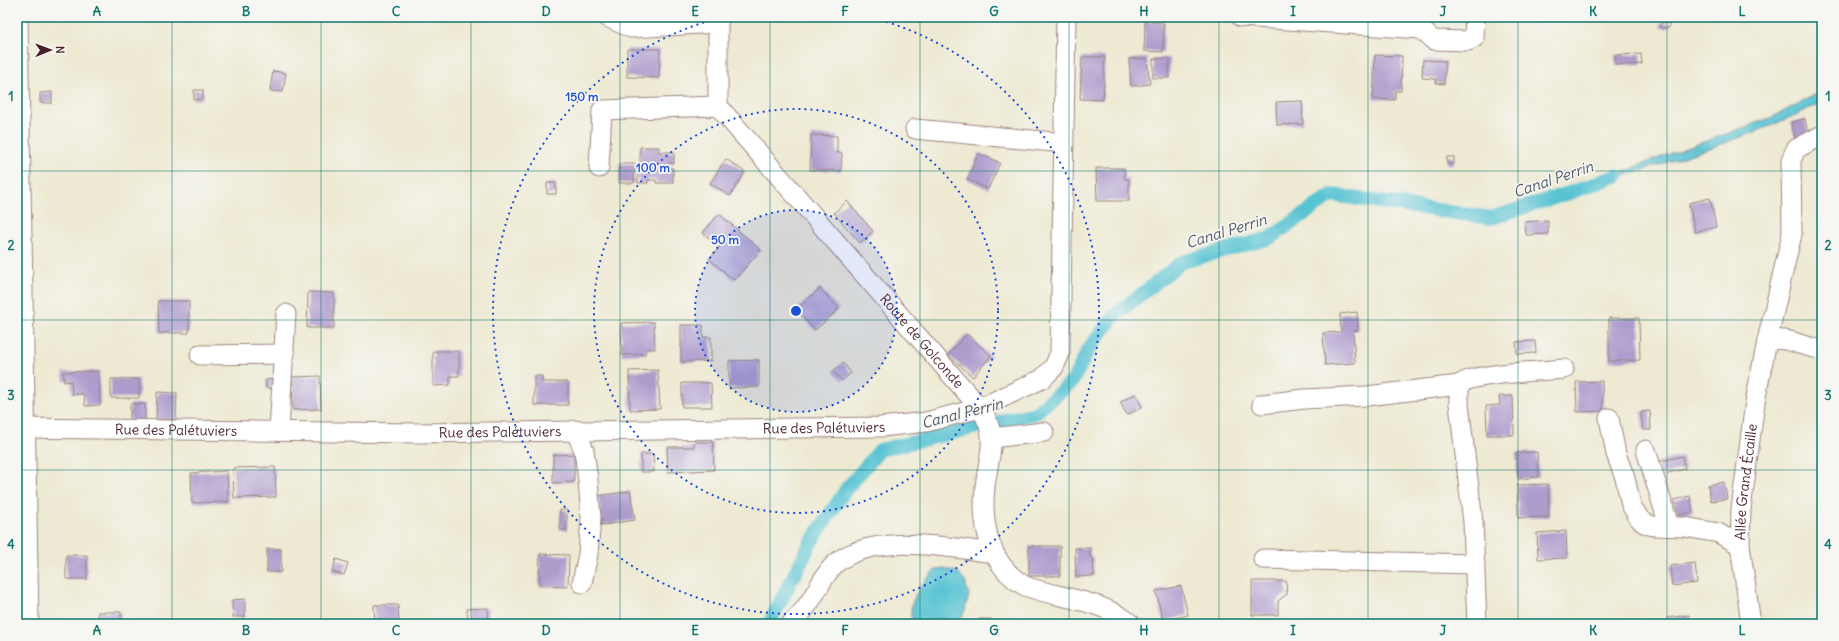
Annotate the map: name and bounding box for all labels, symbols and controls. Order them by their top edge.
text: A [93,3,102,20]
text: B [242,3,251,20]
text: C [392,3,401,20]
text: D [541,3,551,20]
text: E [691,3,699,20]
text: F [841,3,849,20]
text: G [989,3,999,20]
text: H [1139,3,1149,20]
text: I [1290,3,1296,20]
text: J [1440,3,1447,20]
text: K [1589,3,1598,20]
text: L [1738,3,1746,20]
north arrow [30,30,70,70]
text: N [53,46,67,54]
text: 1 [8,88,14,105]
text: 1 [1825,88,1831,105]
text: 150 m [566,89,599,104]
water label: Canal Perrin [1511,156,1596,202]
text: 100 m [636,160,670,175]
water label: Canal Perrin [1183,210,1269,252]
text: 50 m [711,232,740,247]
text: 2 [7,237,15,254]
text: 2 [1824,237,1832,254]
street label: Route de Golconde [876,290,968,392]
centre of rings [789,304,803,318]
text: 3 [7,387,15,404]
text: 3 [1824,387,1832,404]
water label: Canal Perrin [919,394,1005,432]
street label: Rue des Palétuviers [763,418,886,438]
street label: Rue des Palétuviers [115,420,237,440]
street label: Rue des Palétuviers [439,422,561,442]
street label: Allée Grand Écaille [1731,423,1761,541]
text: 4 [7,536,15,553]
text: 4 [1824,536,1832,553]
text: A [93,622,102,639]
text: B [242,622,251,639]
text: C [392,622,401,639]
text: D [541,622,551,639]
text: E [691,622,699,639]
text: F [841,622,849,639]
text: G [989,622,999,639]
text: H [1139,622,1149,639]
text: I [1290,622,1296,639]
text: J [1440,622,1447,639]
text: K [1589,622,1598,639]
text: L [1738,622,1746,639]

